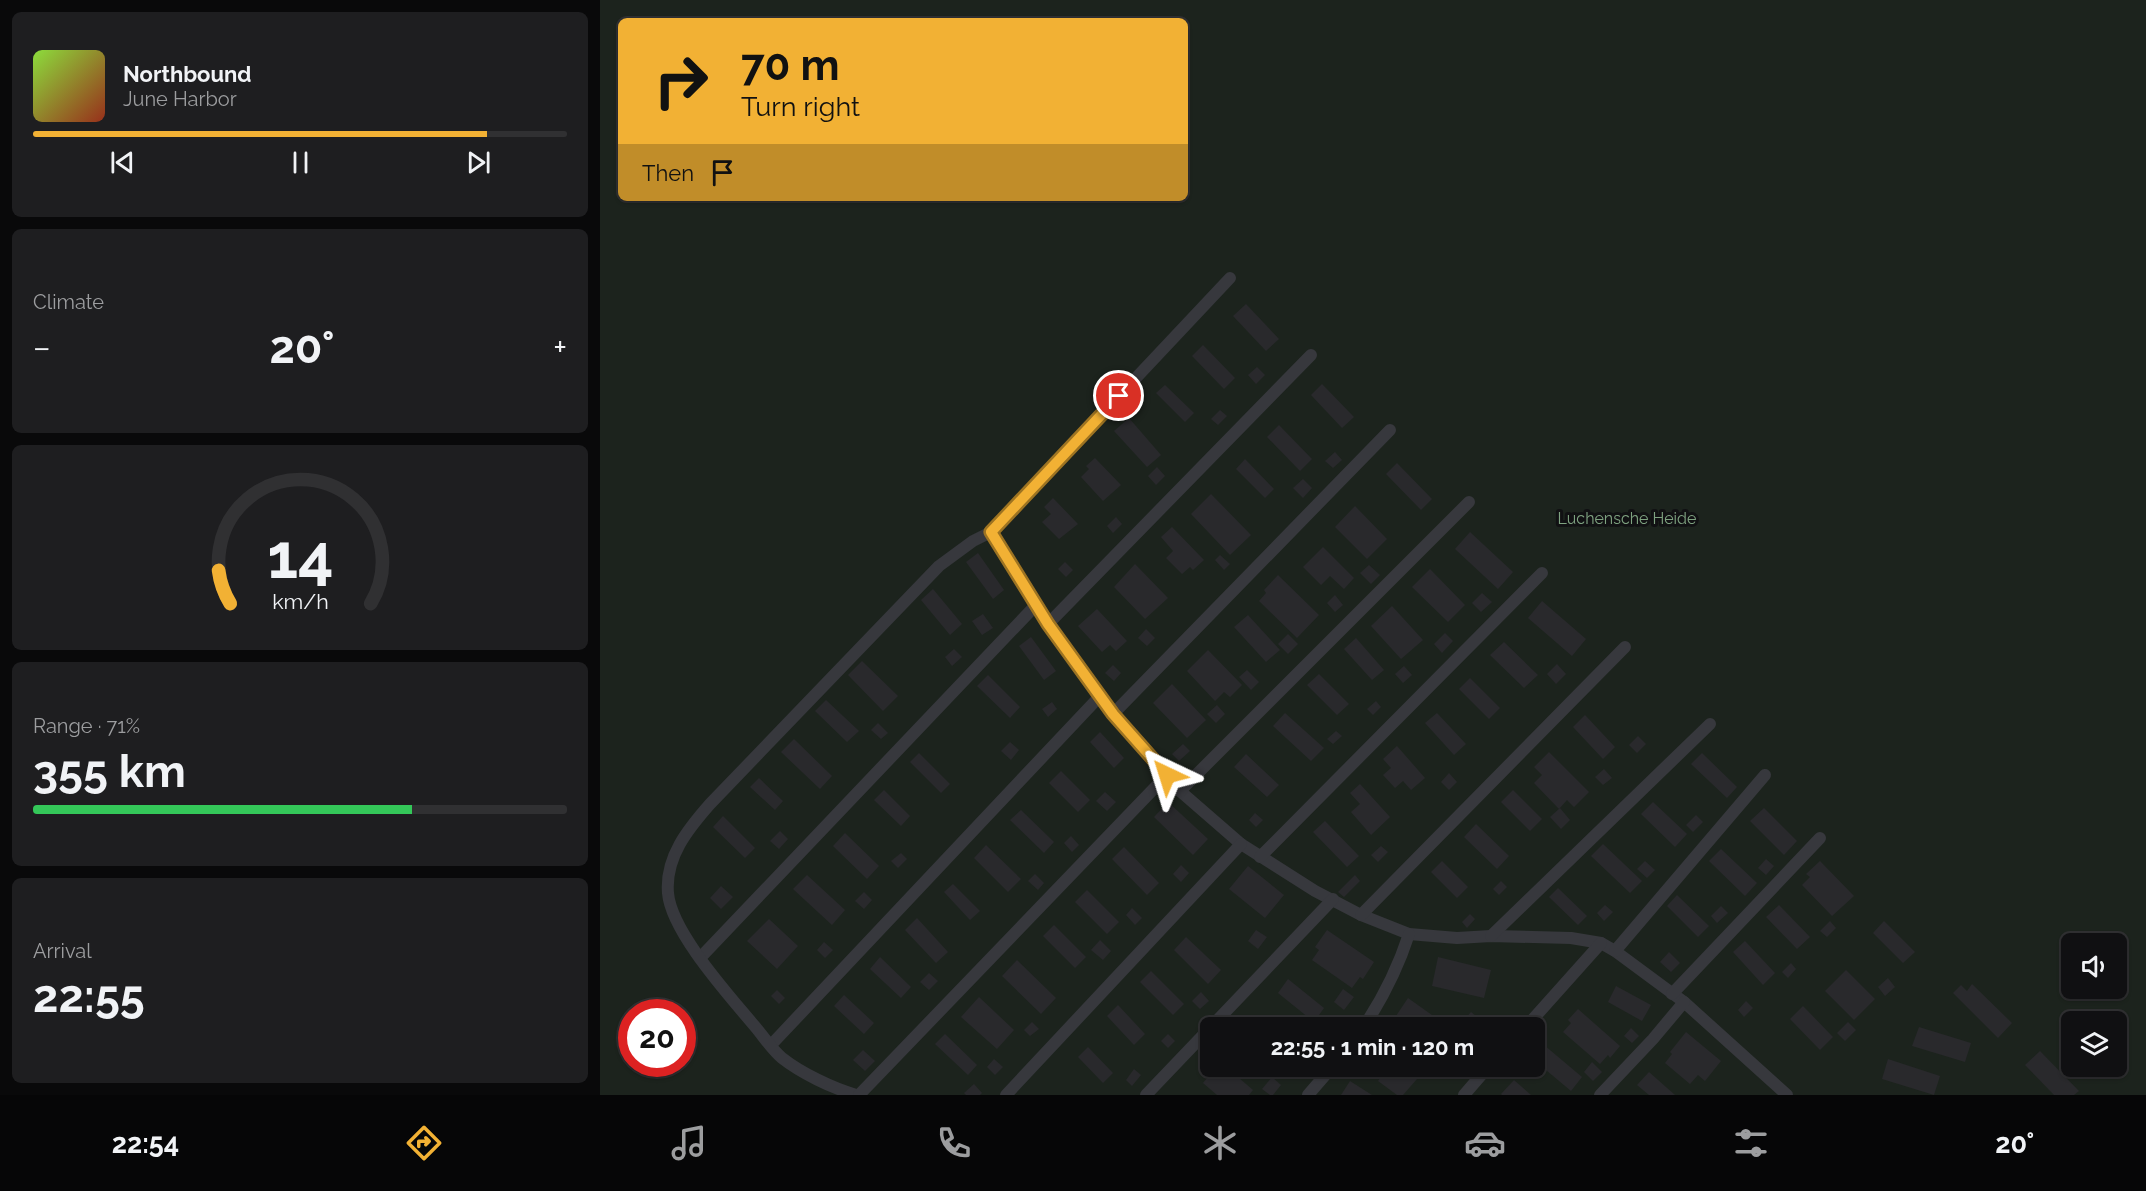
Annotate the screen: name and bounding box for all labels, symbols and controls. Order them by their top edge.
text: 70 m [741,41,840,90]
icon: right [642,42,720,120]
text: Northbound [123,61,252,87]
text: June Harbor [123,87,237,111]
text: Turn right [741,91,860,122]
icon: previous [106,146,139,179]
icon: pause [284,146,317,179]
icon: next [462,146,495,179]
icon: arrive [706,156,739,189]
text: Then [642,160,694,186]
text: Climate [33,290,104,314]
text: 20° [269,321,335,374]
text: − [33,328,51,367]
text: + [553,328,567,367]
pin [1093,370,1144,421]
icon: arrive [1102,379,1135,412]
park label: Luchensche Heide [1558,509,1696,528]
text: 14 [267,520,333,594]
text: km/h [272,590,328,615]
text: Range · 71% [33,714,140,738]
position arrow [1135,743,1199,807]
text: 355 km [33,745,186,798]
map controls [2061,933,2127,1077]
button: sound [2061,933,2127,999]
text: Arrival [33,939,92,963]
text: 22:55 [33,970,145,1023]
speed limit sign: 20 [618,999,696,1077]
button: layers [2061,1011,2127,1077]
text: 22:55 · 1 min · 120 m [1271,1034,1474,1060]
icon: directions [403,1122,445,1164]
icon: music [668,1122,710,1164]
icon: phone [933,1122,975,1164]
icon: climate [1199,1122,1241,1164]
icon: car [1464,1122,1506,1164]
icon: filters [1730,1122,1772,1164]
text: 22:54 [112,1128,179,1159]
text: 20° [1995,1128,2034,1159]

